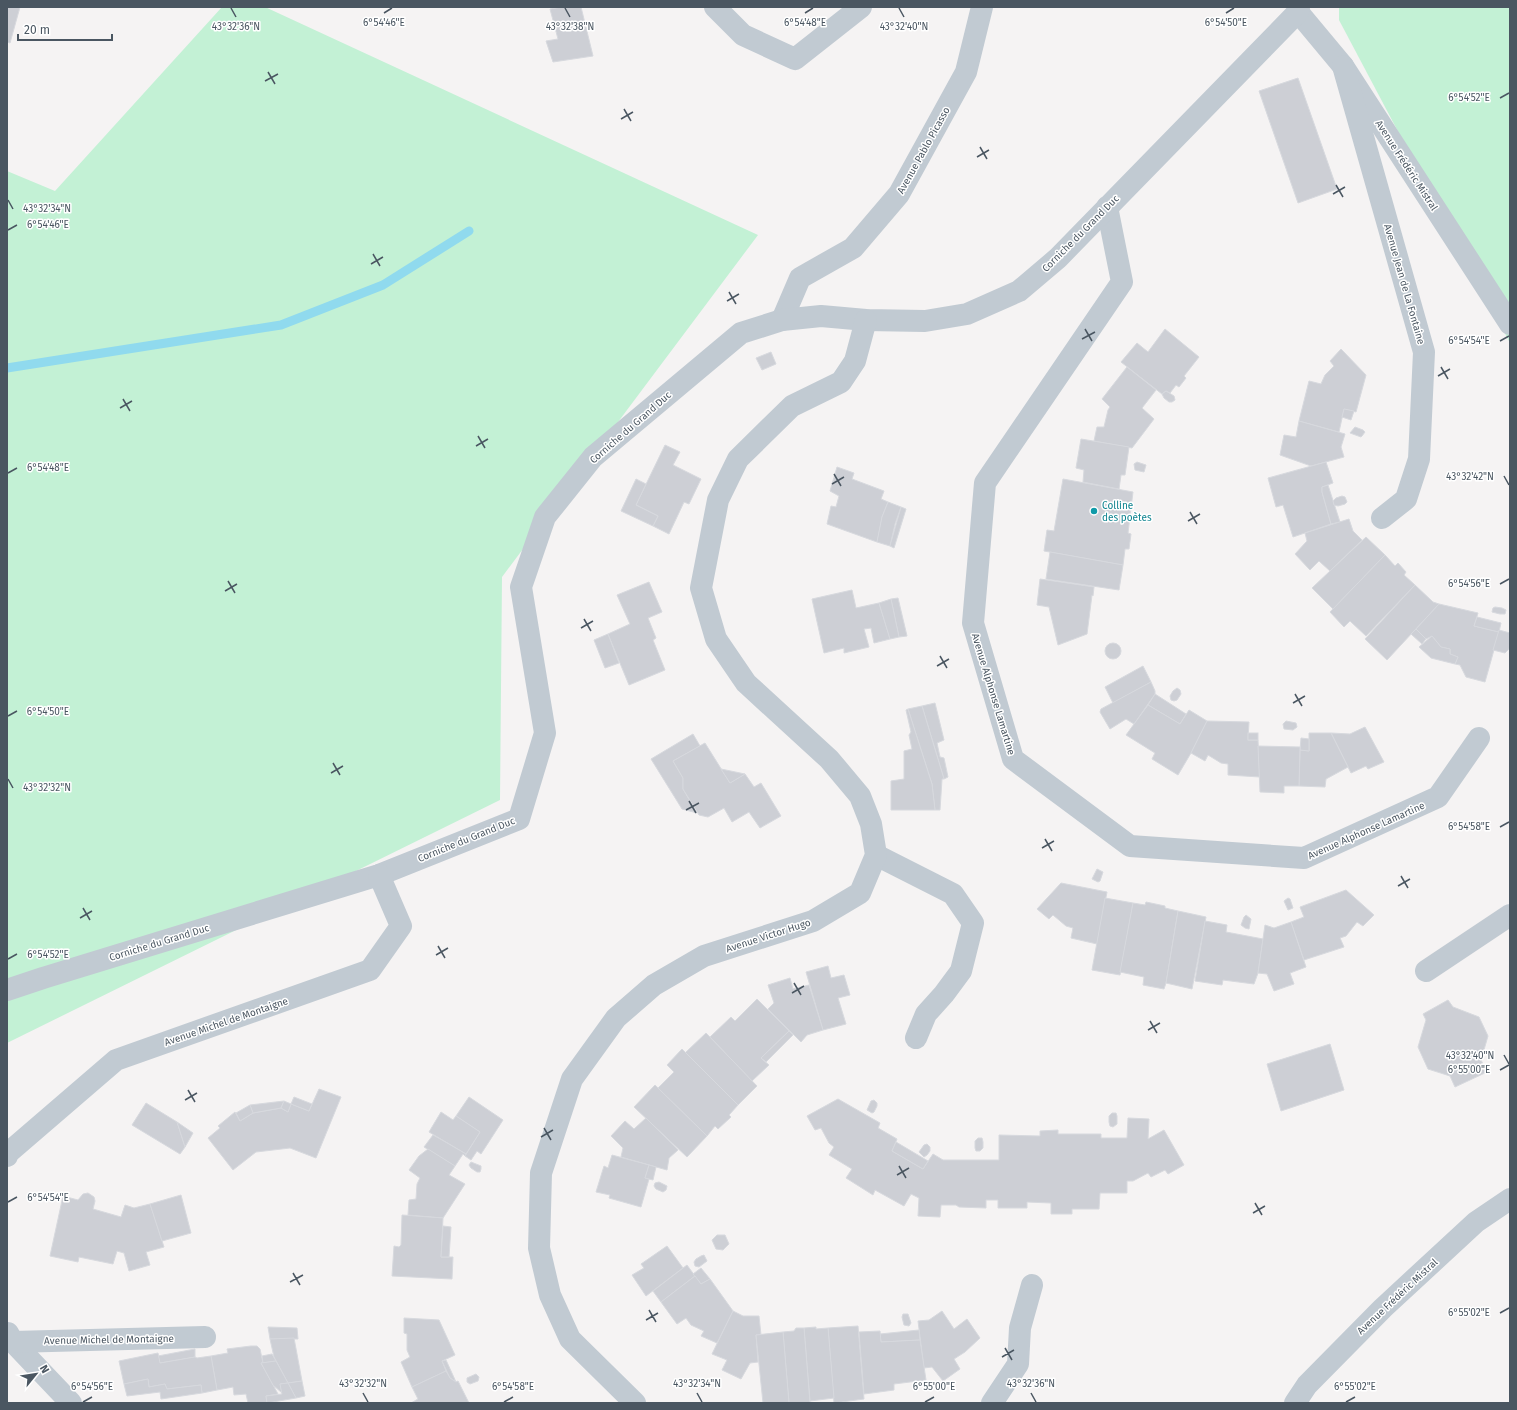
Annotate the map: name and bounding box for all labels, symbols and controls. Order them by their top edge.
scale bar [18,16,112,42]
text: 6°54'46"E [363,17,405,29]
text: 6°54'48"E [784,17,826,29]
text: 6°54'50"E [1205,17,1247,29]
text: 43°32'36"N [212,21,260,33]
text: 43°32'38"N [546,21,594,33]
text: 43°32'40"N [880,21,928,33]
text: 20 m [24,23,50,37]
text: 6°54'52"E [1448,92,1490,104]
street label: Avenue Pablo Picasso [895,105,953,196]
street label: Avenue Frédéric Mistral [1372,118,1440,213]
street label: Corniche du Grand Duc [1040,193,1122,275]
text: 43°32'34"N [23,203,71,215]
text: 6°54'46"E [27,219,69,231]
street label: Avenue Jean de La Fontaine [1381,223,1427,346]
text: 6°54'54"E [1448,335,1490,347]
street label: Corniche du Grand Duc [588,389,674,466]
text: 6°54'48"E [27,462,69,474]
text: 43°32'42"N [1446,471,1494,483]
place label: Colline des poètes [1102,500,1152,524]
marker: Colline des poètes [1089,506,1099,516]
text: 6°54'56"E [1448,578,1490,590]
street label: Avenue Alphonse Lamartine [969,632,1017,757]
text: 6°54'50"E [27,706,69,718]
text: 43°32'32"N [23,782,71,794]
street label: Avenue Alphonse Lamartine [1306,800,1427,862]
street label: Corniche du Grand Duc [416,815,517,865]
text: 6°54'58"E [1448,821,1490,833]
street label: Avenue Victor Hugo [724,917,812,955]
street label: Corniche du Grand Duc [108,922,211,964]
text: 6°54'52"E [27,949,69,961]
street label: Avenue Michel de Montaigne [163,995,290,1049]
text: 43°32'40"N [1446,1050,1494,1062]
text: 6°55'00"E [1448,1064,1490,1076]
text: 6°54'54"E [27,1192,69,1204]
street label: Avenue Frédéric Mistral [1355,1256,1440,1337]
text: 6°55'02"E [1448,1307,1490,1319]
street label: Avenue Michel de Montaigne [44,1333,174,1347]
north arrow [16,1354,56,1394]
text: N [37,1363,52,1376]
text: 43°32'32"N [339,1378,387,1390]
text: 43°32'34"N [673,1378,721,1390]
text: 43°32'36"N [1007,1378,1055,1390]
text: 6°54'56"E [71,1381,113,1393]
text: 6°54'58"E [492,1381,534,1393]
text: 6°55'00"E [913,1381,955,1393]
text: 6°55'02"E [1334,1381,1376,1393]

